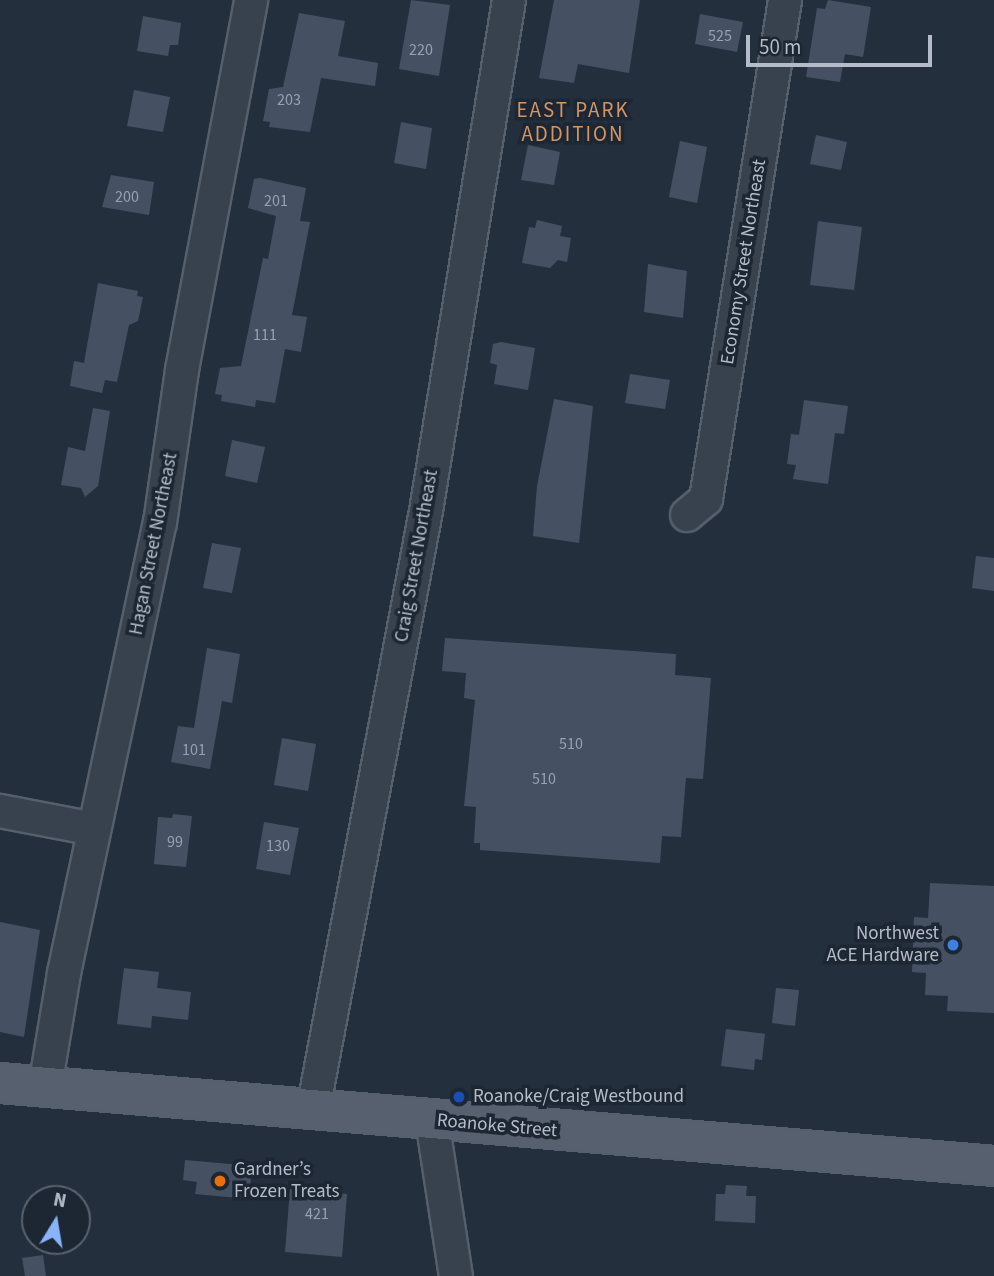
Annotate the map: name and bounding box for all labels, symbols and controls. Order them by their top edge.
scale bar [749,21,934,65]
house number: 525 [708,26,732,46]
text: 50 m [759,32,801,62]
house number: 220 [409,40,433,60]
house number: 203 [277,90,301,110]
district label: EAST PARK ADDITION [518,97,628,147]
street label: Economy Street Northeast [717,158,771,366]
house number: 200 [115,187,139,207]
house number: 201 [264,191,288,211]
house number: 111 [253,325,277,345]
street label: Hagan Street Northeast [125,451,183,637]
street label: Craig Street Northeast [391,468,443,644]
house number: 510 [559,734,583,754]
house number: 101 [182,740,206,760]
house number: 510 [532,769,556,789]
house number: 99 [167,832,183,852]
house number: 130 [266,836,290,856]
place label: Northwest ACE Hardware [826,923,939,967]
marker: Northwest ACE Hardware [945,937,961,953]
place label: Roanoke/Craig Westbound [473,1086,684,1108]
marker: Roanoke/Craig Westbound [451,1089,467,1105]
street label: Roanoke Street [436,1109,558,1143]
place label: Gardner’s Frozen Treats [234,1159,339,1203]
marker: Gardner’s Frozen Treats [212,1173,228,1189]
north arrow [21,1185,91,1255]
text: N [51,1186,68,1215]
house number: 421 [305,1204,329,1224]

